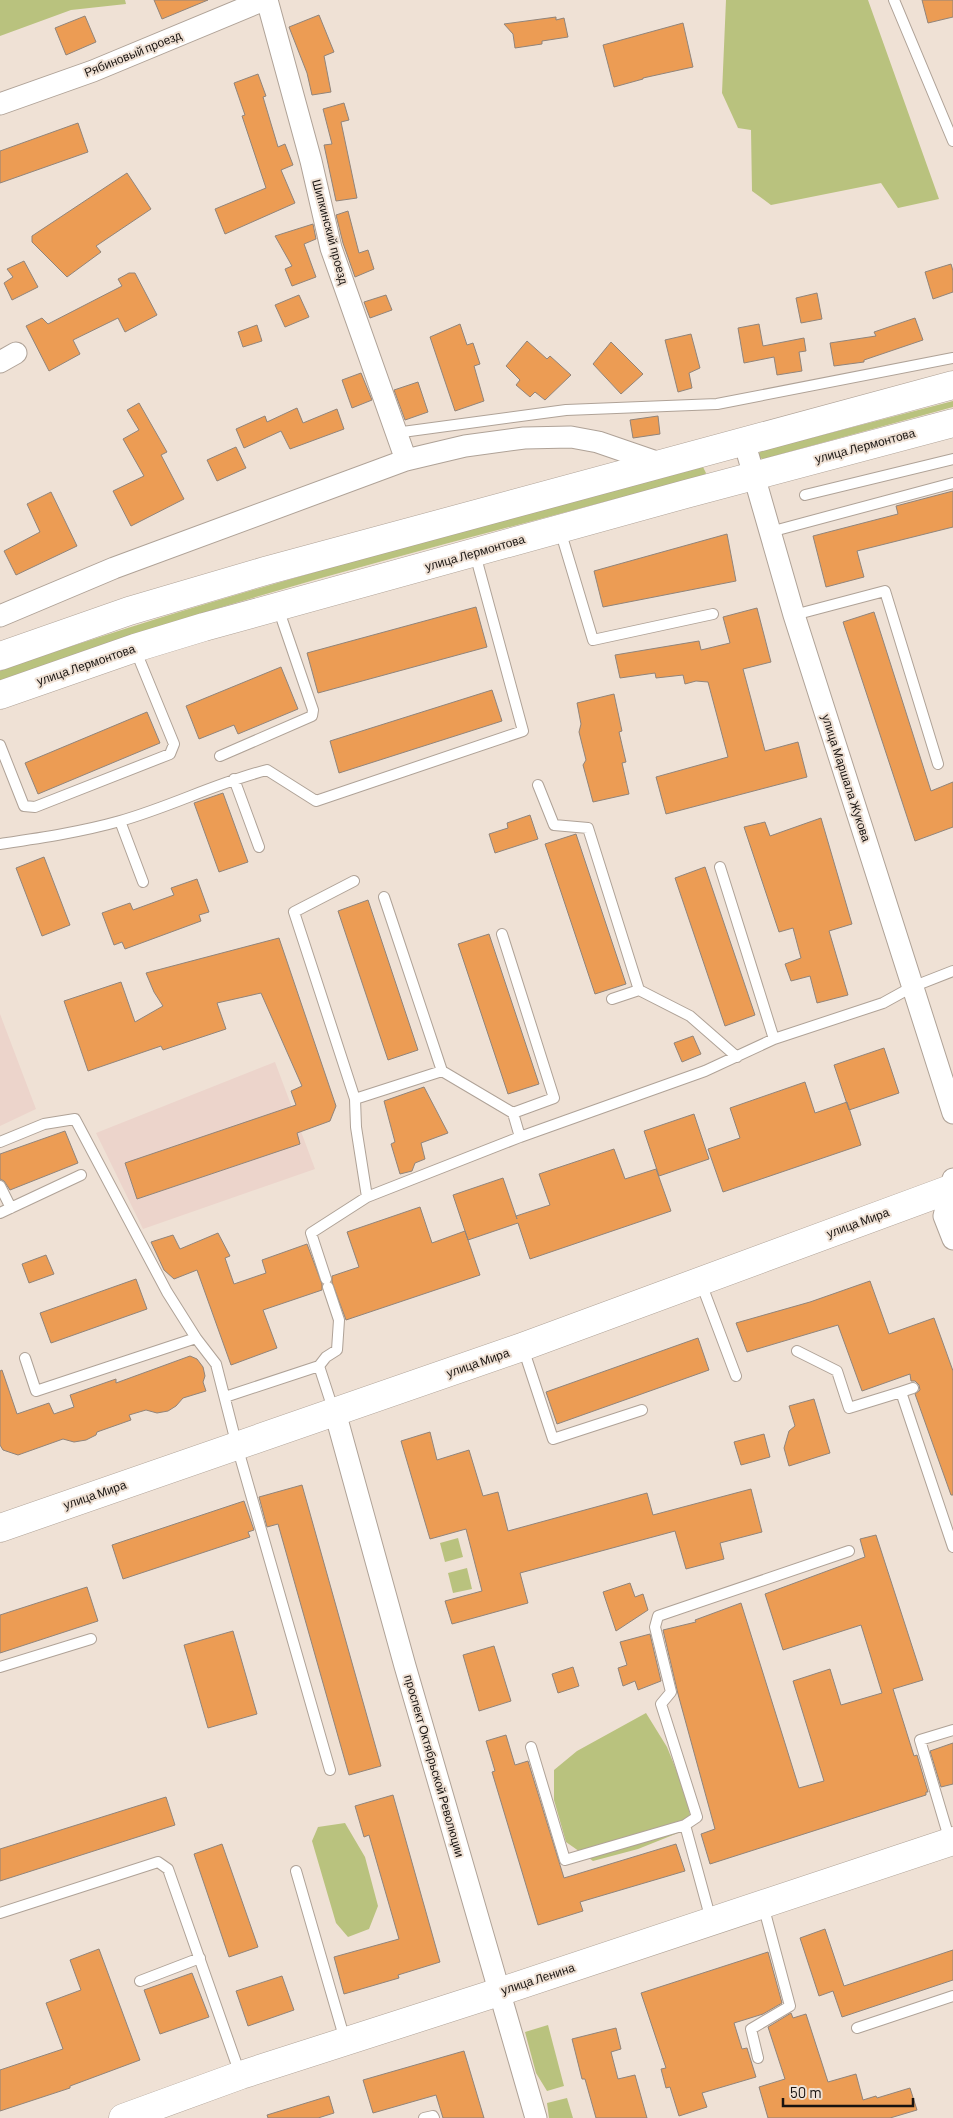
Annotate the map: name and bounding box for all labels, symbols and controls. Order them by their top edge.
street label: Рябиновый проезд [82,27,184,80]
street label: Шипкинский проезд [309,178,352,286]
street label: улица Лермонтова [813,425,917,466]
street label: улица Лермонтова [423,531,527,574]
street label: улица Лермонтова [35,641,137,688]
street label: улица Маршала Жукова [819,712,874,844]
street label: улица Мира [825,1204,891,1241]
street label: улица Мира [444,1345,512,1380]
street label: улица Мира [61,1477,129,1512]
street label: проспект Октябрьской Революции [401,1673,468,1859]
street label: улица Ленина [499,1959,577,1997]
scale bar [783,2076,913,2108]
text: 50 m [790,2083,822,2101]

